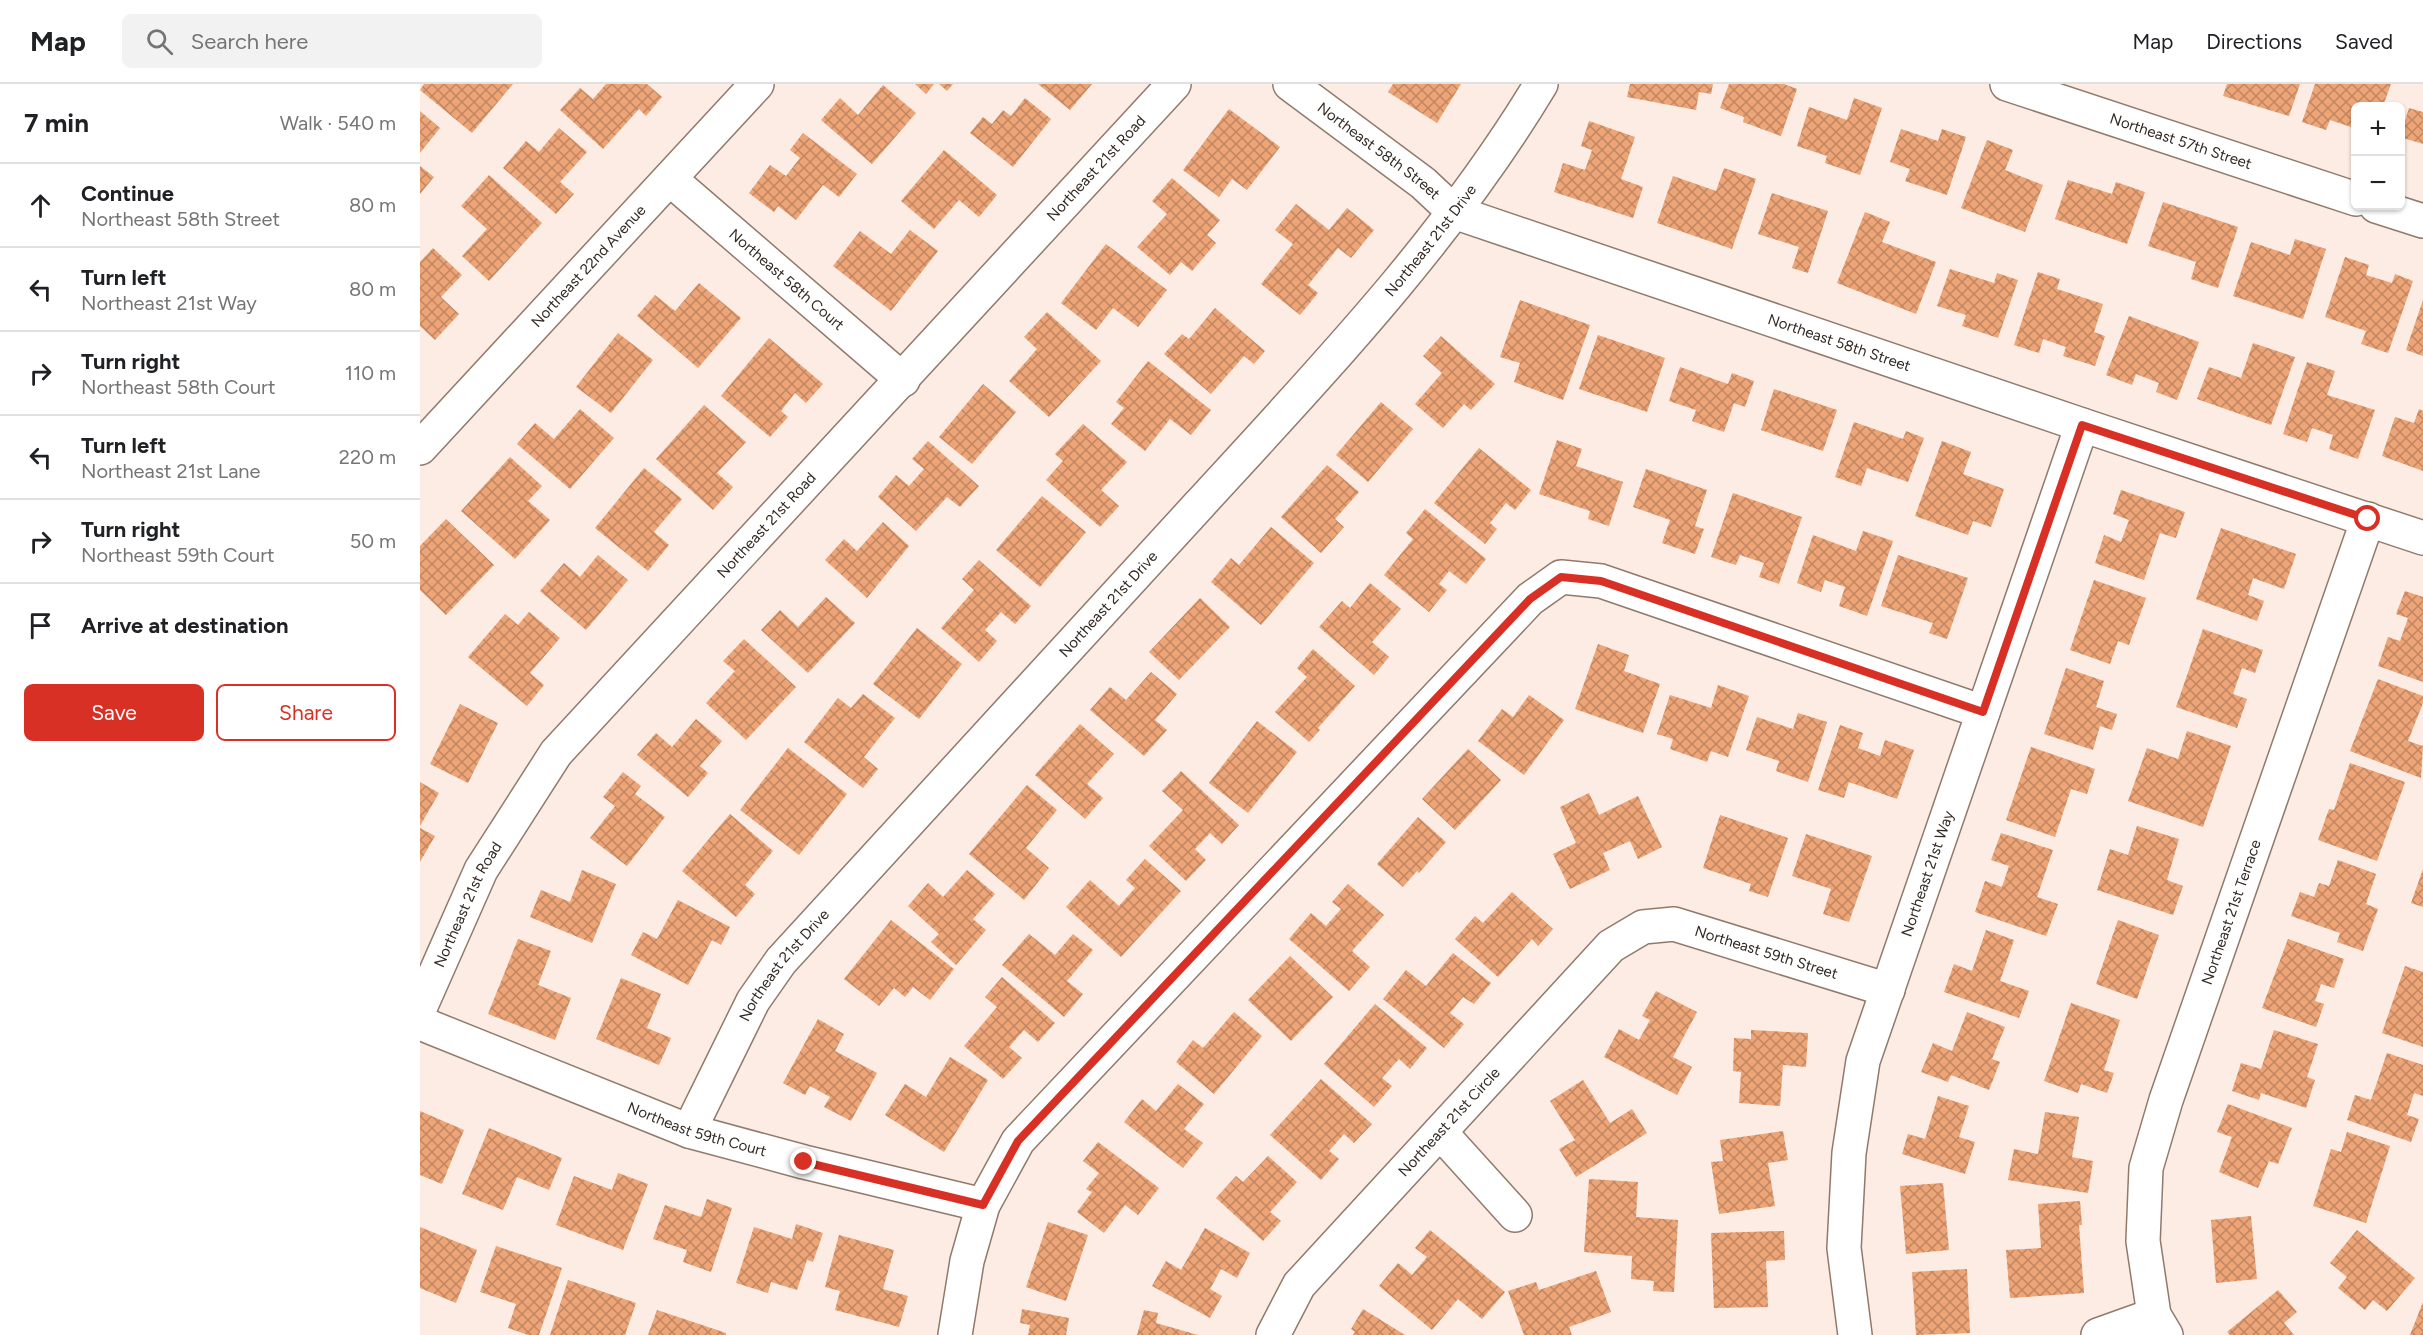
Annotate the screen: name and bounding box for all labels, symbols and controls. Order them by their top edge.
search box [122,14,542,68]
text: Map [30,24,86,58]
icon: search [143,25,176,58]
text: Search here [191,28,308,55]
text: Map [2132,29,2173,54]
text: Directions [2206,29,2302,54]
text: Saved [2335,29,2393,54]
street label: Northeast 58th Street [1314,98,1444,203]
map controls [2351,102,2405,210]
button: + [2351,102,2405,156]
text: 7 min [24,107,89,139]
street label: Northeast 57th Street [2108,110,2254,173]
text: Walk · 540 m [280,111,396,135]
street label: Northeast 21st Road [1043,112,1149,225]
button: − [2351,156,2405,210]
text: Continue [81,180,174,207]
street label: Northeast 21st Drive [1381,181,1480,300]
icon: ahead [24,189,57,222]
text: 80 m [349,193,396,217]
street label: Northeast 22nd Avenue [527,201,649,331]
text: Northeast 58th Street [81,207,280,231]
street label: Northeast 58th Court [725,225,848,334]
text: Turn left [81,264,167,291]
icon: left [24,273,57,306]
text: 80 m [349,277,396,301]
text: Northeast 21st Way [81,291,257,315]
street label: Northeast 58th Street [1766,310,1913,375]
text: Turn right [81,348,180,375]
icon: right [24,357,57,390]
text: 110 m [345,361,396,385]
text: Northeast 58th Court [81,375,275,399]
text: Turn left [81,432,167,459]
icon: left [24,441,57,474]
text: 220 m [339,445,396,469]
text: Northeast 21st Lane [81,459,260,483]
street label: Northeast 21st Road [713,469,820,582]
route start [2354,505,2380,531]
text: Turn right [81,516,180,543]
icon: right [24,525,57,558]
text: 50 m [350,529,396,553]
text: Northeast 59th Court [81,543,274,567]
street label: Northeast 21st Drive [1055,547,1161,661]
icon: arrive [24,609,57,642]
text: Arrive at destination [81,612,289,639]
button: Save [24,684,204,741]
button: Share [216,684,396,741]
street label: Northeast 21st Way [1898,808,1958,939]
street label: Northeast 21st Terrace [2198,837,2265,987]
street label: Northeast 21st Road [430,838,506,970]
street label: Northeast 21st Drive [735,906,833,1024]
street label: Northeast 59th Street [1693,922,1840,983]
street label: Northeast 21st Circle [1394,1064,1504,1180]
street label: Northeast 59th Court [625,1098,769,1161]
route end [790,1148,816,1174]

